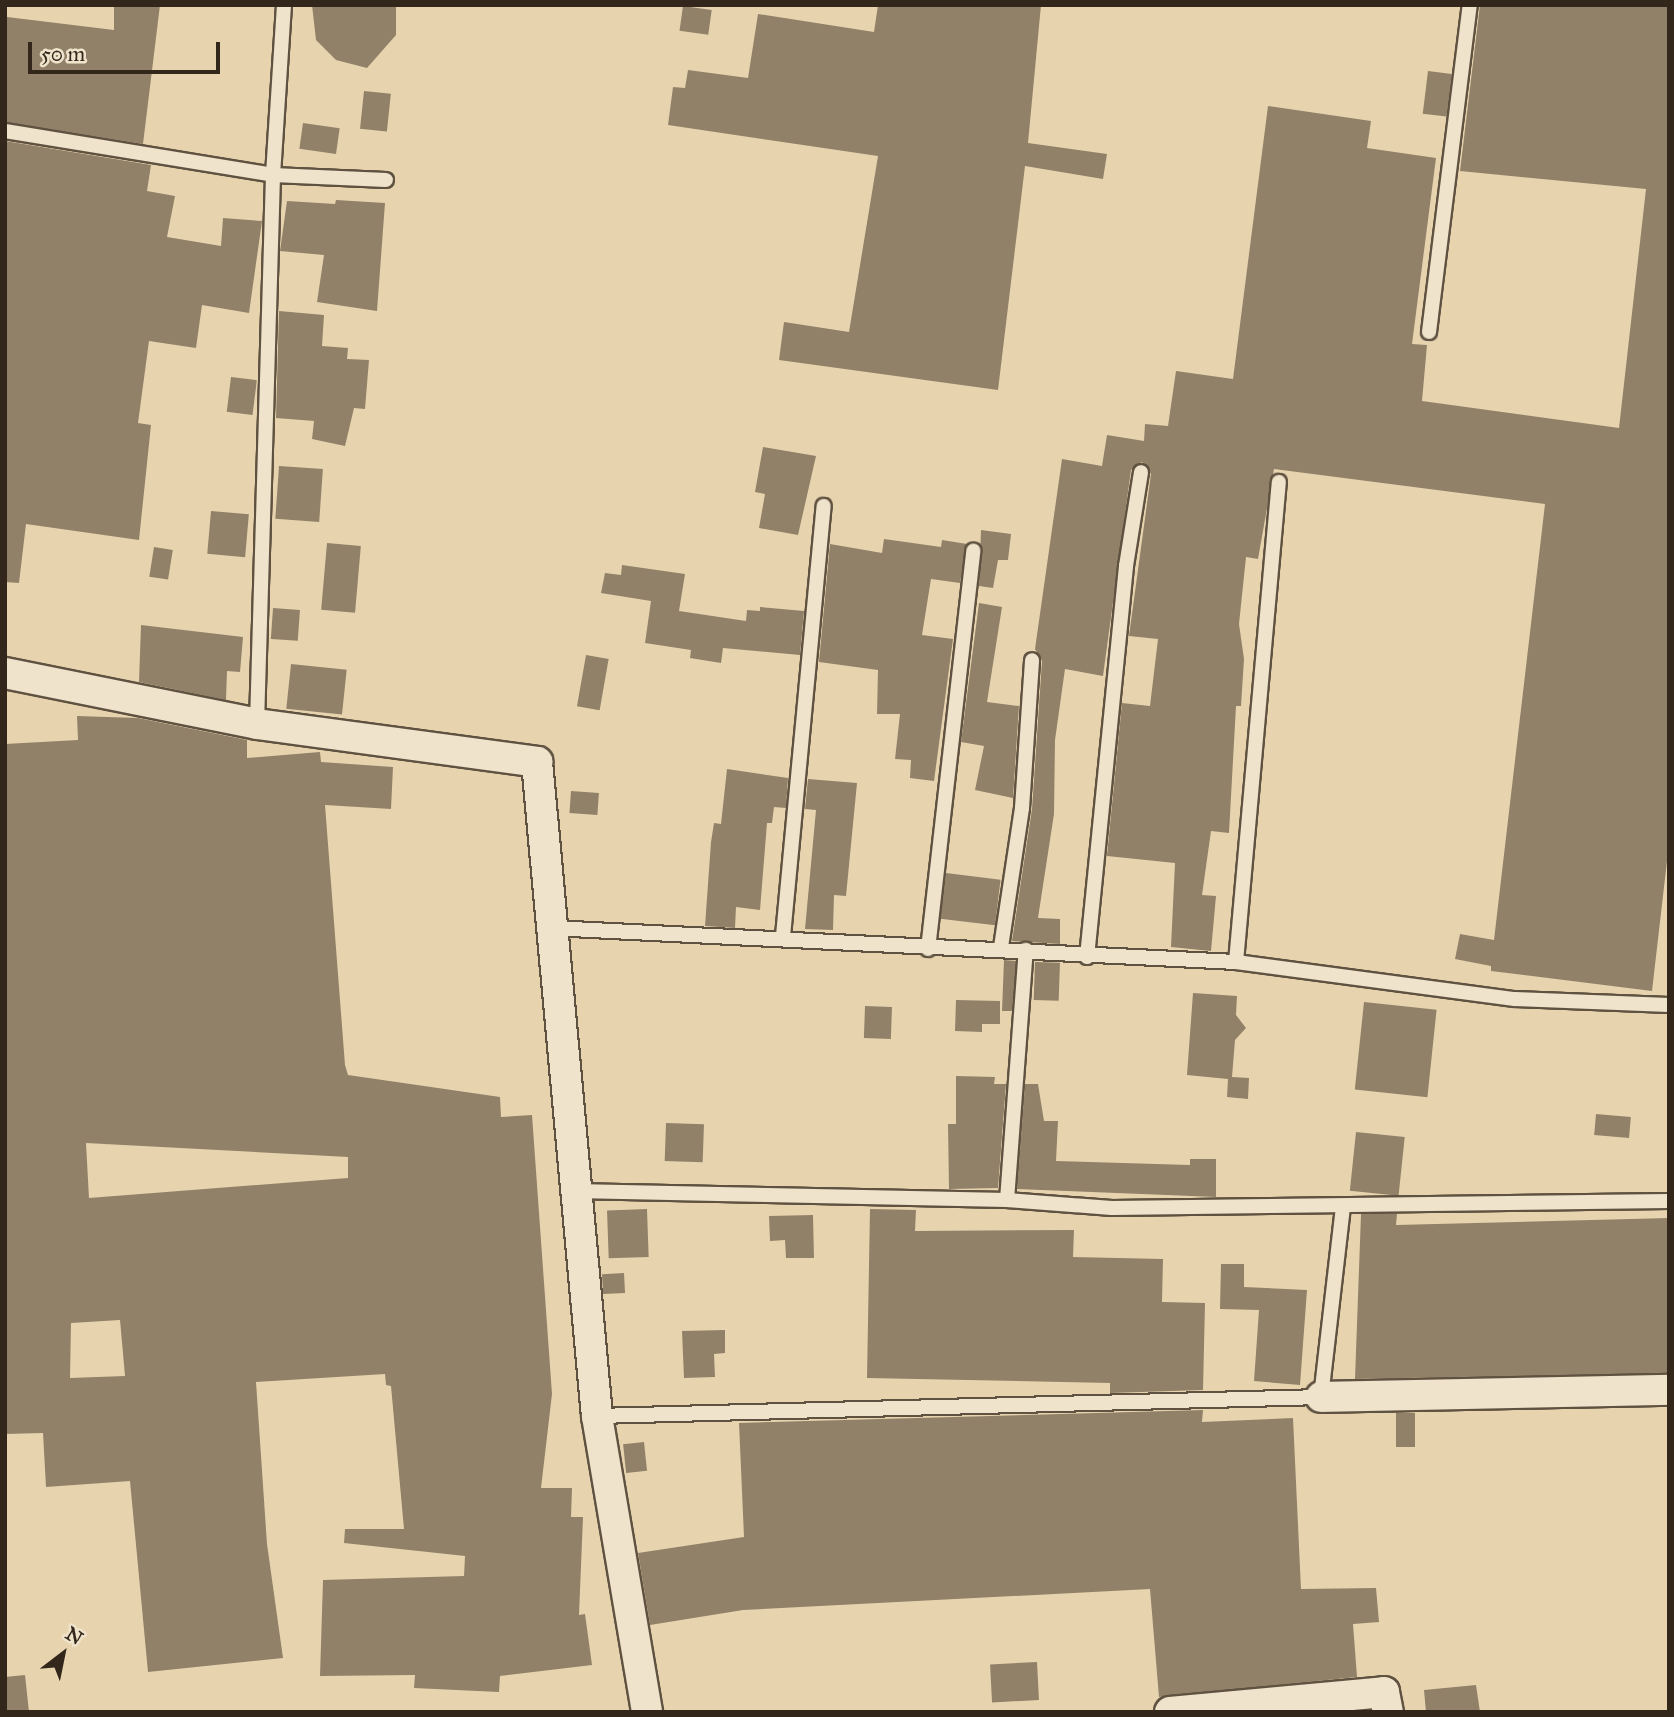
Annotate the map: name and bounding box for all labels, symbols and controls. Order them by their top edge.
scale bar [32,28,224,72]
text: 50 m [41,41,85,67]
north arrow [28,1619,98,1689]
text: N [61,1622,87,1650]

